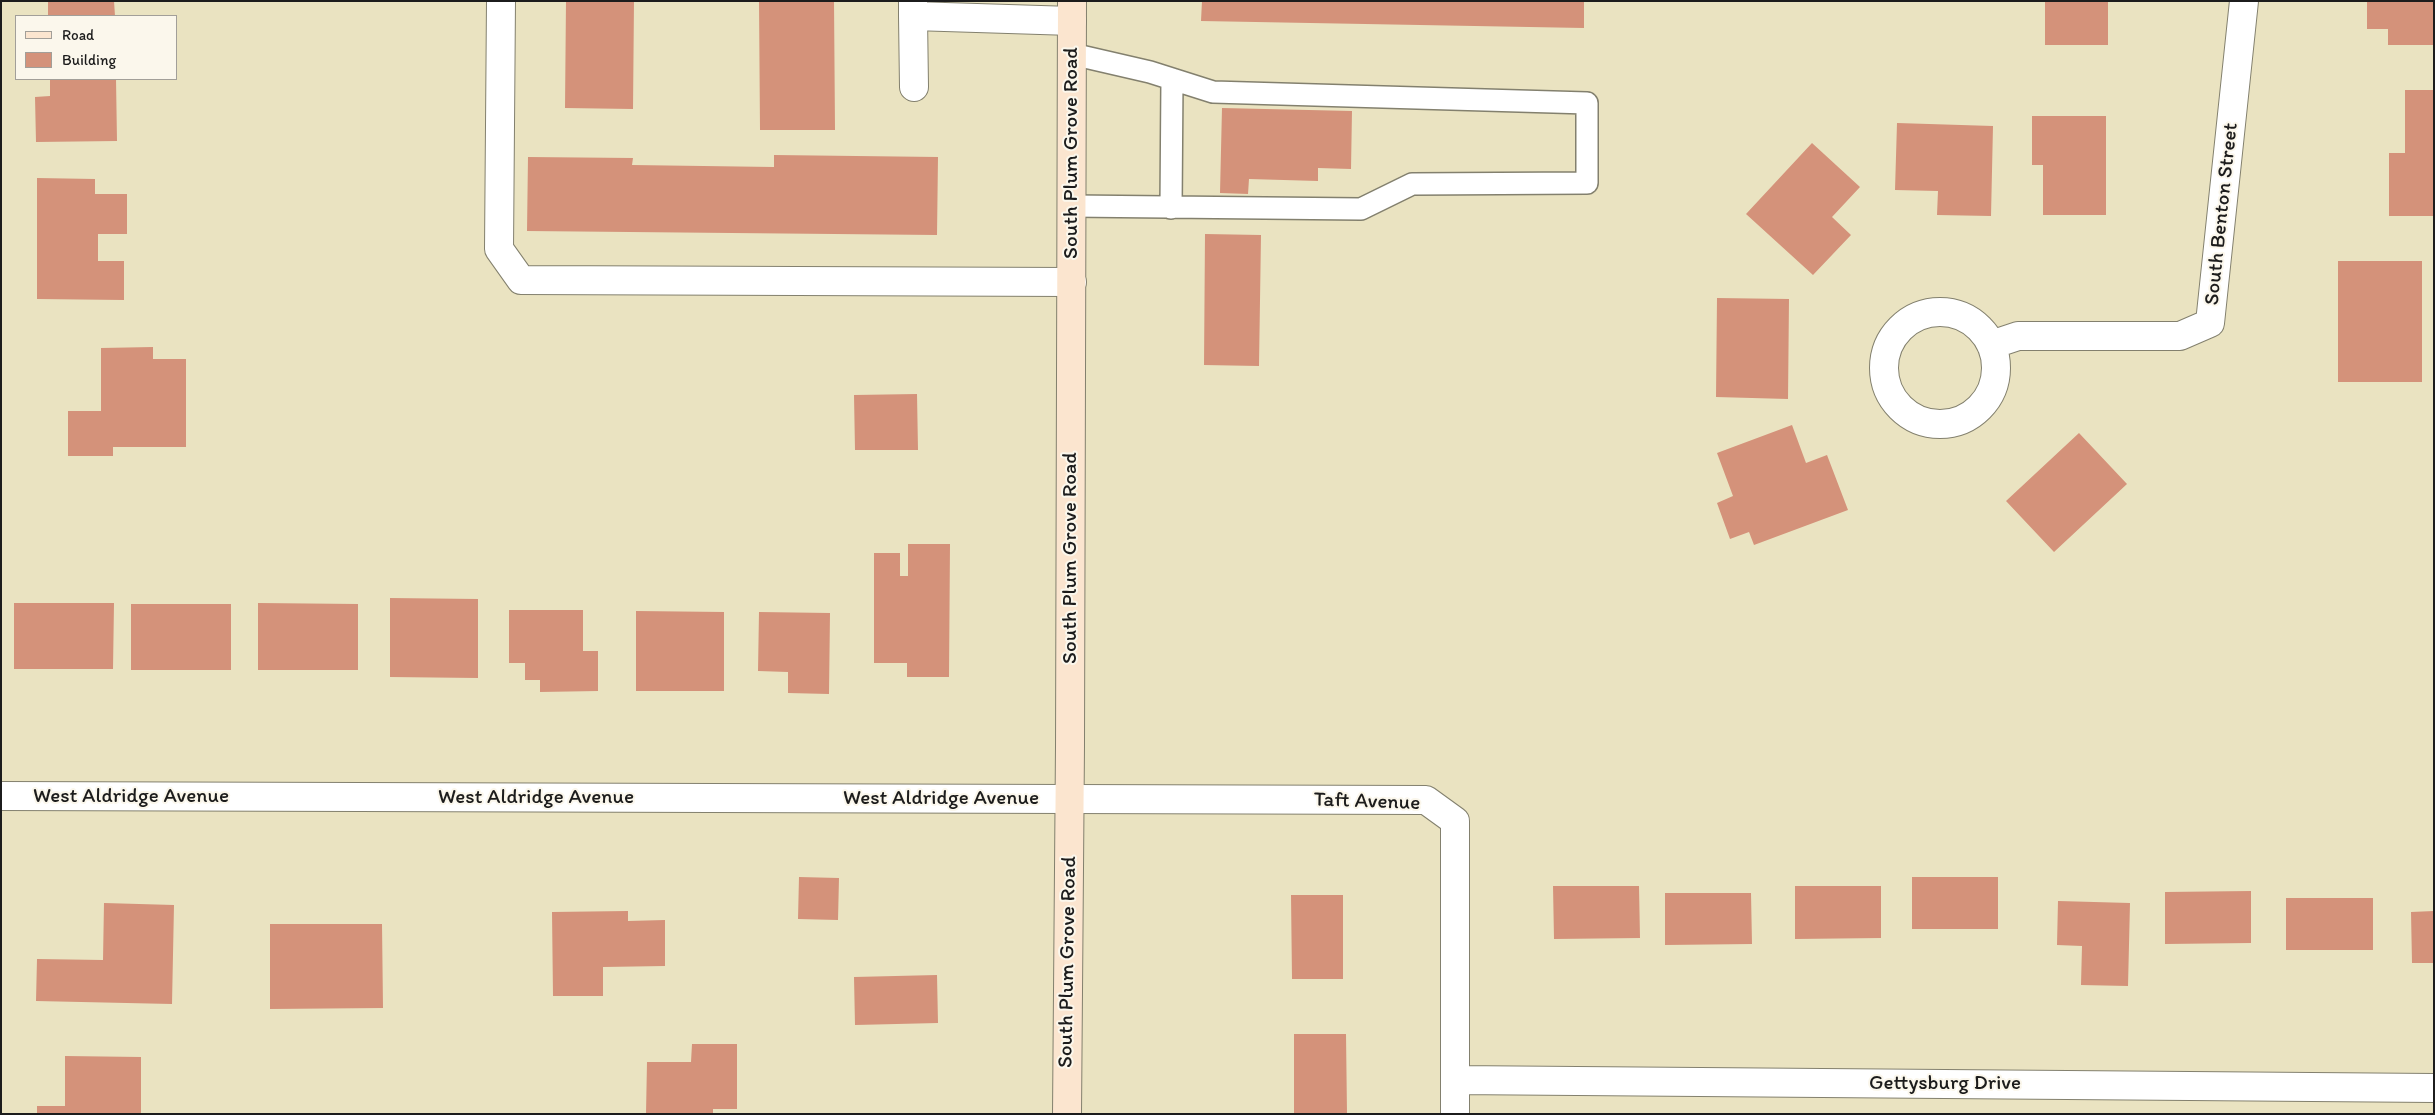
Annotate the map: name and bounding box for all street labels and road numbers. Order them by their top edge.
street label: South Plum Grove Road [1059,47,1085,259]
street label: South Benton Street [2200,121,2244,307]
street label: South Plum Grove Road [1058,452,1084,664]
street label: West Aldridge Avenue [33,784,229,810]
street label: West Aldridge Avenue [438,785,634,811]
street label: West Aldridge Avenue [843,786,1039,812]
street label: Taft Avenue [1313,788,1421,816]
street label: South Plum Grove Road [1054,856,1082,1068]
street label: Gettysburg Drive [1869,1071,2021,1097]

